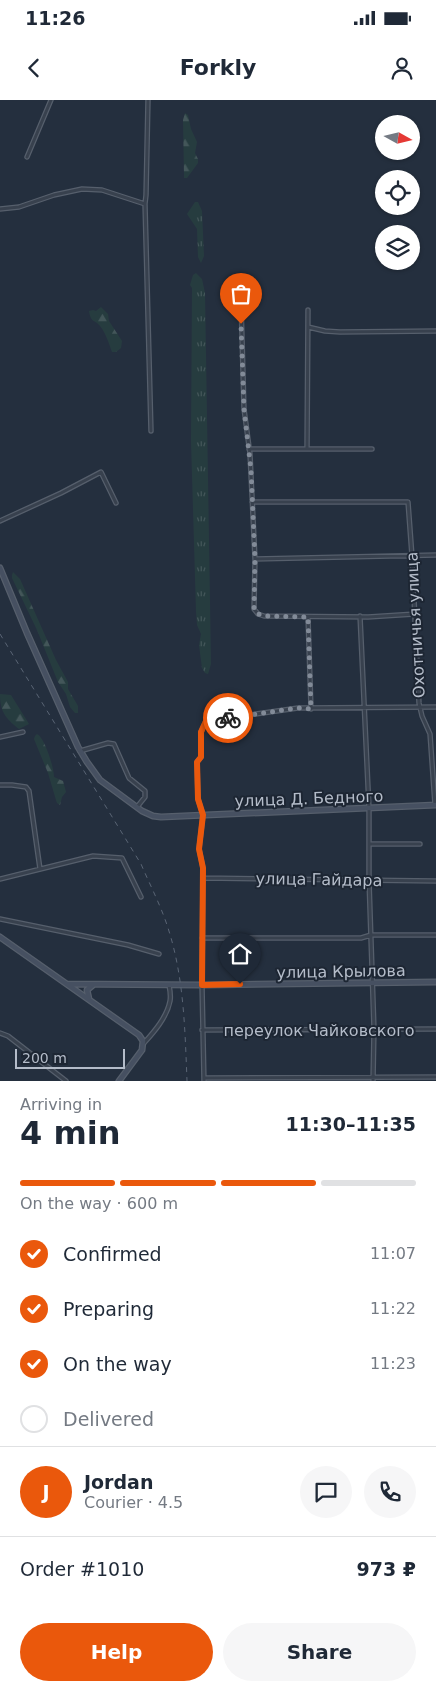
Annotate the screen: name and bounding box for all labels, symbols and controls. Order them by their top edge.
text: 11:26 [25,7,85,29]
icon: back [20,54,48,82]
icon: person [388,54,416,82]
text: Forkly [180,55,256,80]
north arrow [375,115,420,160]
map controls [375,115,420,270]
button: locate [375,170,420,215]
button: layers [375,225,420,270]
pin [220,273,262,324]
icon: bag [227,280,255,308]
street label: Охотничья улица [402,551,429,699]
courier [203,693,253,743]
icon: bike [214,704,242,732]
street label: улица Д. Бедного [234,786,384,811]
street label: улица Гайдара [255,869,382,890]
pin [219,933,261,984]
icon: home [226,940,254,968]
street label: улица Крылова [276,961,406,982]
street label: переулок Чайковского [223,1021,415,1040]
scale bar [15,1046,125,1069]
text: 200 m [22,1050,67,1066]
text: Arriving in [20,1095,102,1114]
text: 11:30–11:35 [286,1113,416,1135]
text: 4 min [20,1114,121,1152]
text: On the way · 600 m [20,1194,178,1213]
icon: check [20,1240,48,1268]
text: Confirmed [63,1243,162,1265]
text: 11:07 [370,1244,416,1263]
icon: check [20,1295,48,1323]
text: Preparing [63,1298,154,1320]
text: 11:22 [370,1299,416,1318]
icon: check [20,1350,48,1378]
text: On the way [63,1353,172,1375]
text: 11:23 [370,1354,416,1373]
text: Delivered [63,1408,154,1430]
button: chat [300,1466,352,1518]
button: phone [364,1466,416,1518]
text: Jordan [84,1471,153,1493]
text: J [42,1481,50,1503]
text: Courier · 4.5 [84,1493,183,1512]
text: Order #1010 [20,1558,144,1580]
text: 973 ₽ [357,1558,416,1580]
button: Help [20,1623,213,1681]
button: Share [223,1623,416,1681]

